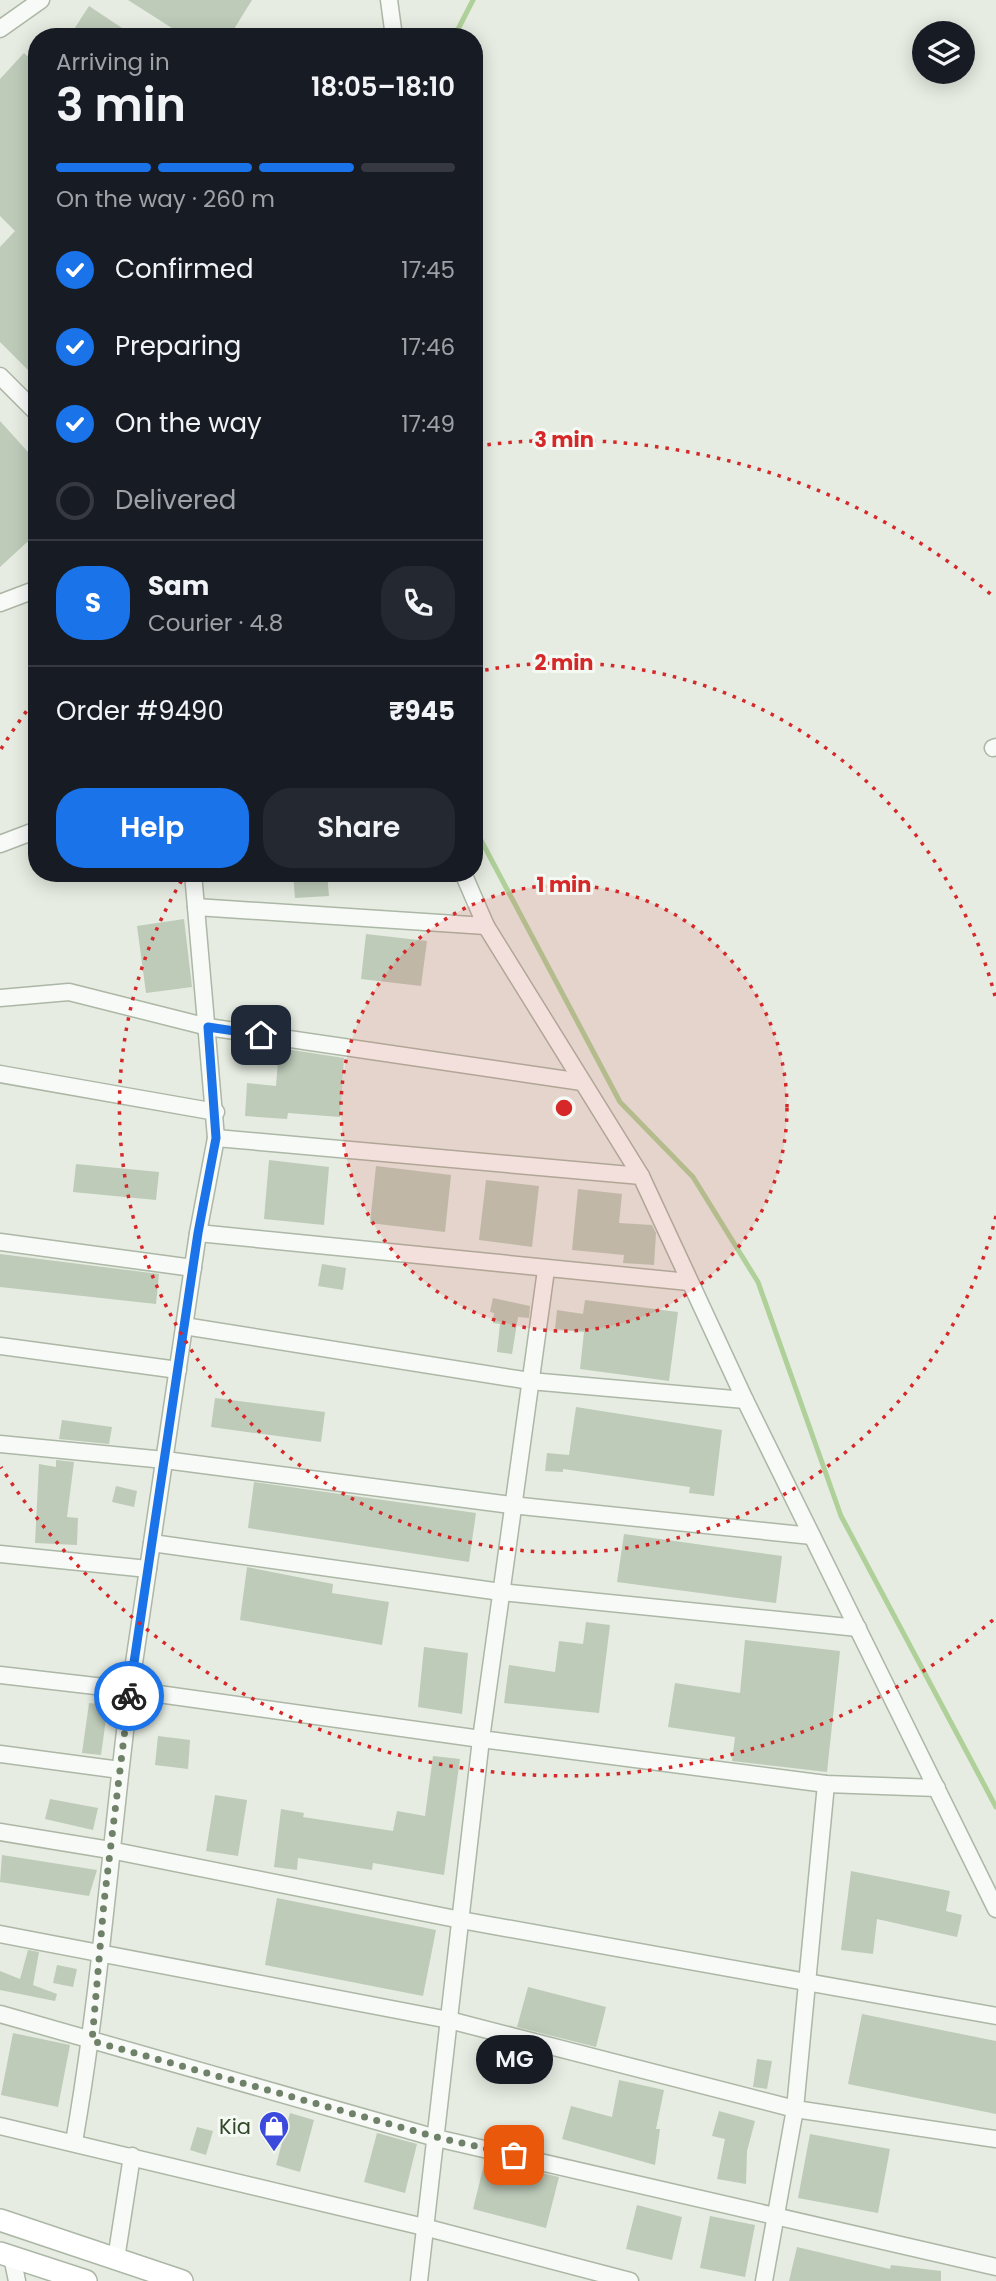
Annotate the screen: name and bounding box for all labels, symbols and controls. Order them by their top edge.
map controls [912,21,975,84]
button: layers [912,21,975,84]
text: Arriving in [56,46,170,78]
text: 18:05–18:10 [311,69,455,105]
text: 3 min [56,73,186,137]
text: On the way · 260 m [56,183,275,215]
icon: check [56,251,94,289]
text: Confirmed [115,251,253,287]
text: 17:45 [401,254,455,286]
icon: check [56,328,94,366]
text: Preparing [115,328,241,364]
text: 17:46 [401,331,455,363]
icon: check [56,405,94,443]
text: On the way [115,405,262,441]
text: 17:49 [401,408,455,440]
text: 3 min [534,425,594,454]
text: Delivered [115,482,236,518]
button: phone [381,566,455,640]
text: Sam [148,568,209,604]
text: S [85,585,101,621]
text: Courier · 4.8 [148,607,283,639]
text: 2 min [534,648,594,677]
text: Order #9490 [56,693,224,729]
text: ₹945 [389,693,455,729]
button: Help [56,788,249,868]
button: Share [263,788,455,868]
text: 1 min [537,870,591,899]
pin [231,1005,291,1065]
icon: home [242,1016,280,1054]
centre of rings [552,1096,576,1120]
courier [94,1661,164,1731]
icon: bike [110,1677,148,1715]
callout: MG [476,2036,552,2085]
text: MG [495,2043,534,2075]
shop icon: Kia [257,2109,291,2153]
place label: Kia [219,2112,251,2141]
pin [484,2125,544,2185]
icon: bag [495,2136,533,2174]

